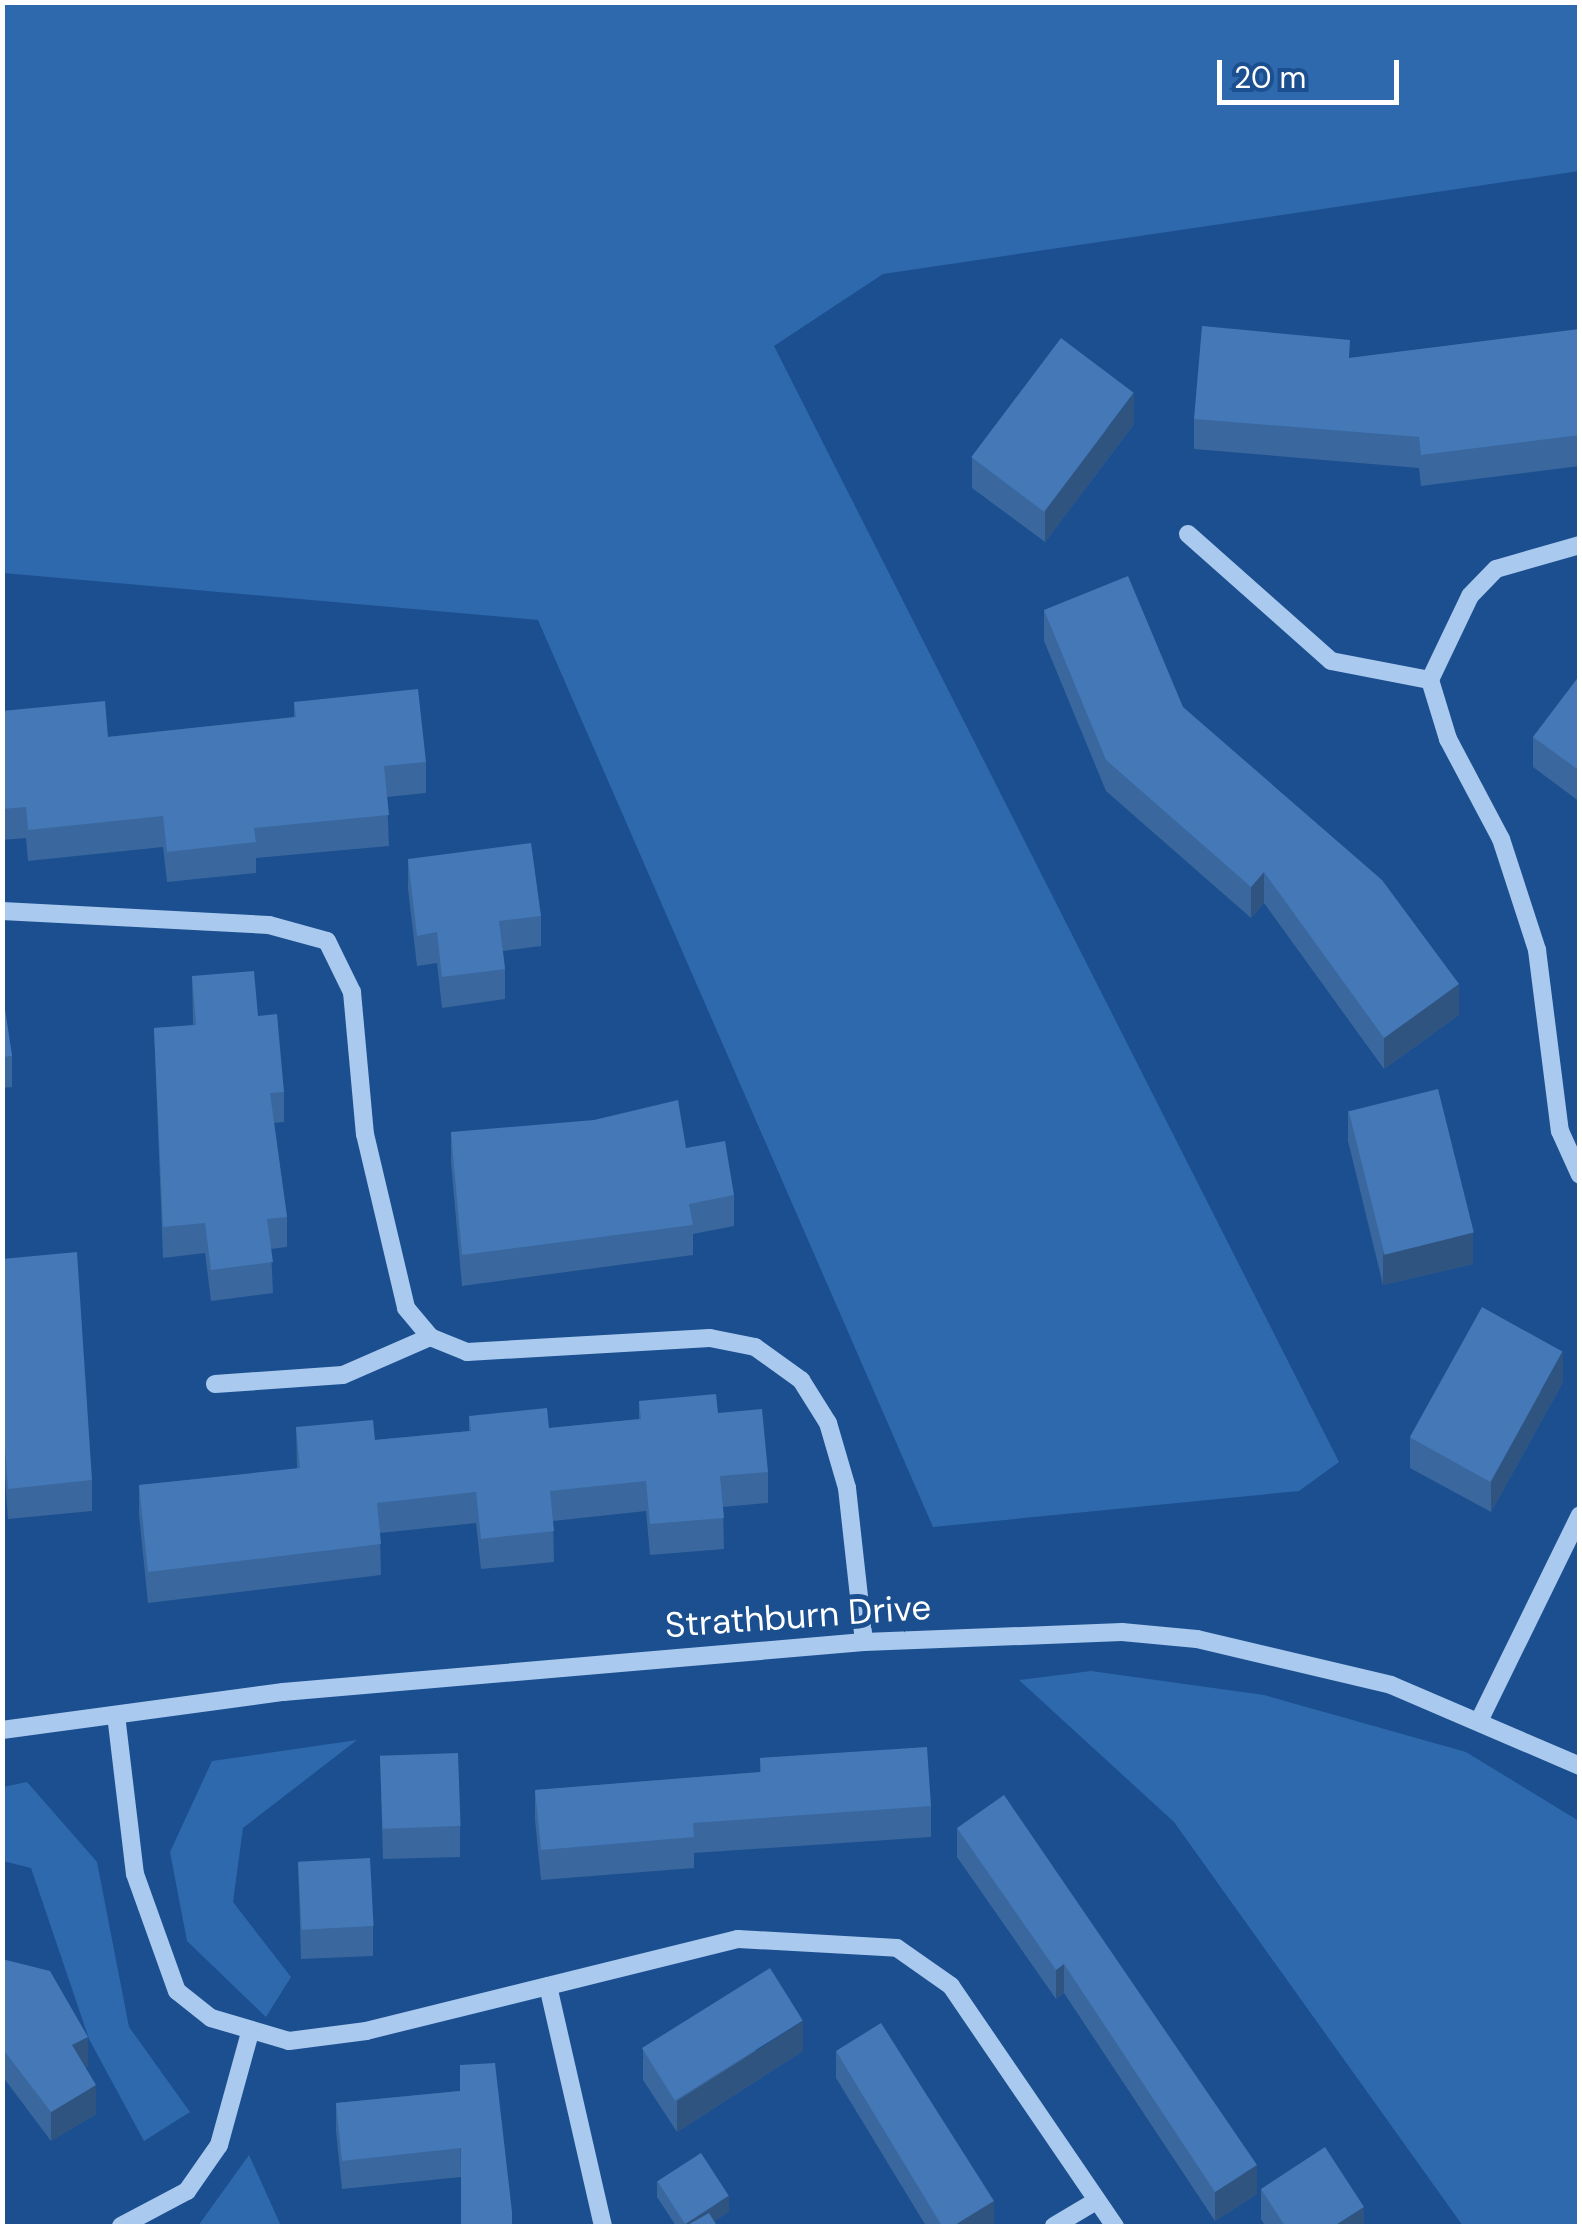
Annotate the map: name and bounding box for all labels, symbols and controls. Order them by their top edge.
scale bar [1222,40,1404,102]
text: 20 m [1234,58,1306,97]
street label: Strathburn Drive [664,1586,932,1646]

